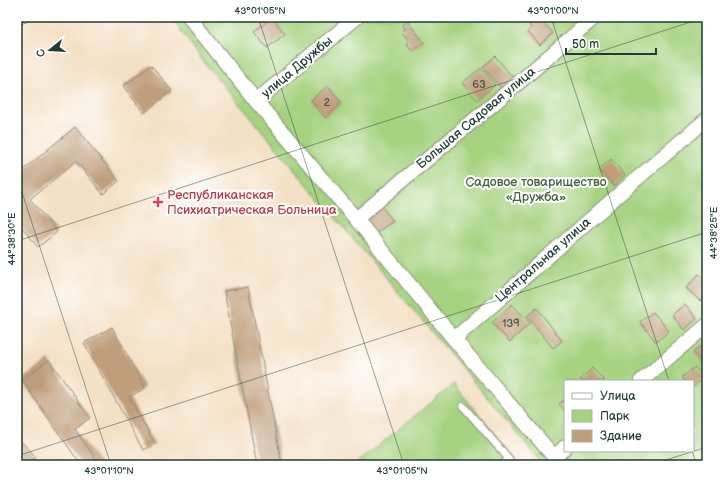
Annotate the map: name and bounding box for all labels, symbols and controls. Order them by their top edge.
text: 43°01'05"N [234,5,286,17]
text: 43°01'00"N [527,5,579,17]
north arrow [30,30,70,70]
scale bar [566,30,656,56]
street label: улица Дружбы [258,33,336,101]
text: 50 m [572,37,599,52]
text: С [33,47,48,59]
street label: Большая Садовая улица [413,63,539,172]
house number: 63 [472,78,486,91]
house number: 2 [324,96,331,109]
park label: Садовое товарищество «Дружба» [465,174,607,205]
place label: Республиканская Психиатрическая Больница [167,187,337,218]
marker: Республиканская Психиатрическая Больница [152,196,164,208]
text: 44°38'25"E [708,206,720,259]
text: 44°38'30"E [6,212,18,265]
street label: Центральная улица [492,214,594,306]
house number: 139 [502,317,520,330]
legend [564,380,694,452]
text: Улица [600,389,636,404]
text: Парк [600,409,630,424]
text: Здание [600,429,642,444]
text: 43°01'10"N [84,465,134,477]
text: 43°01'05"N [376,465,428,477]

